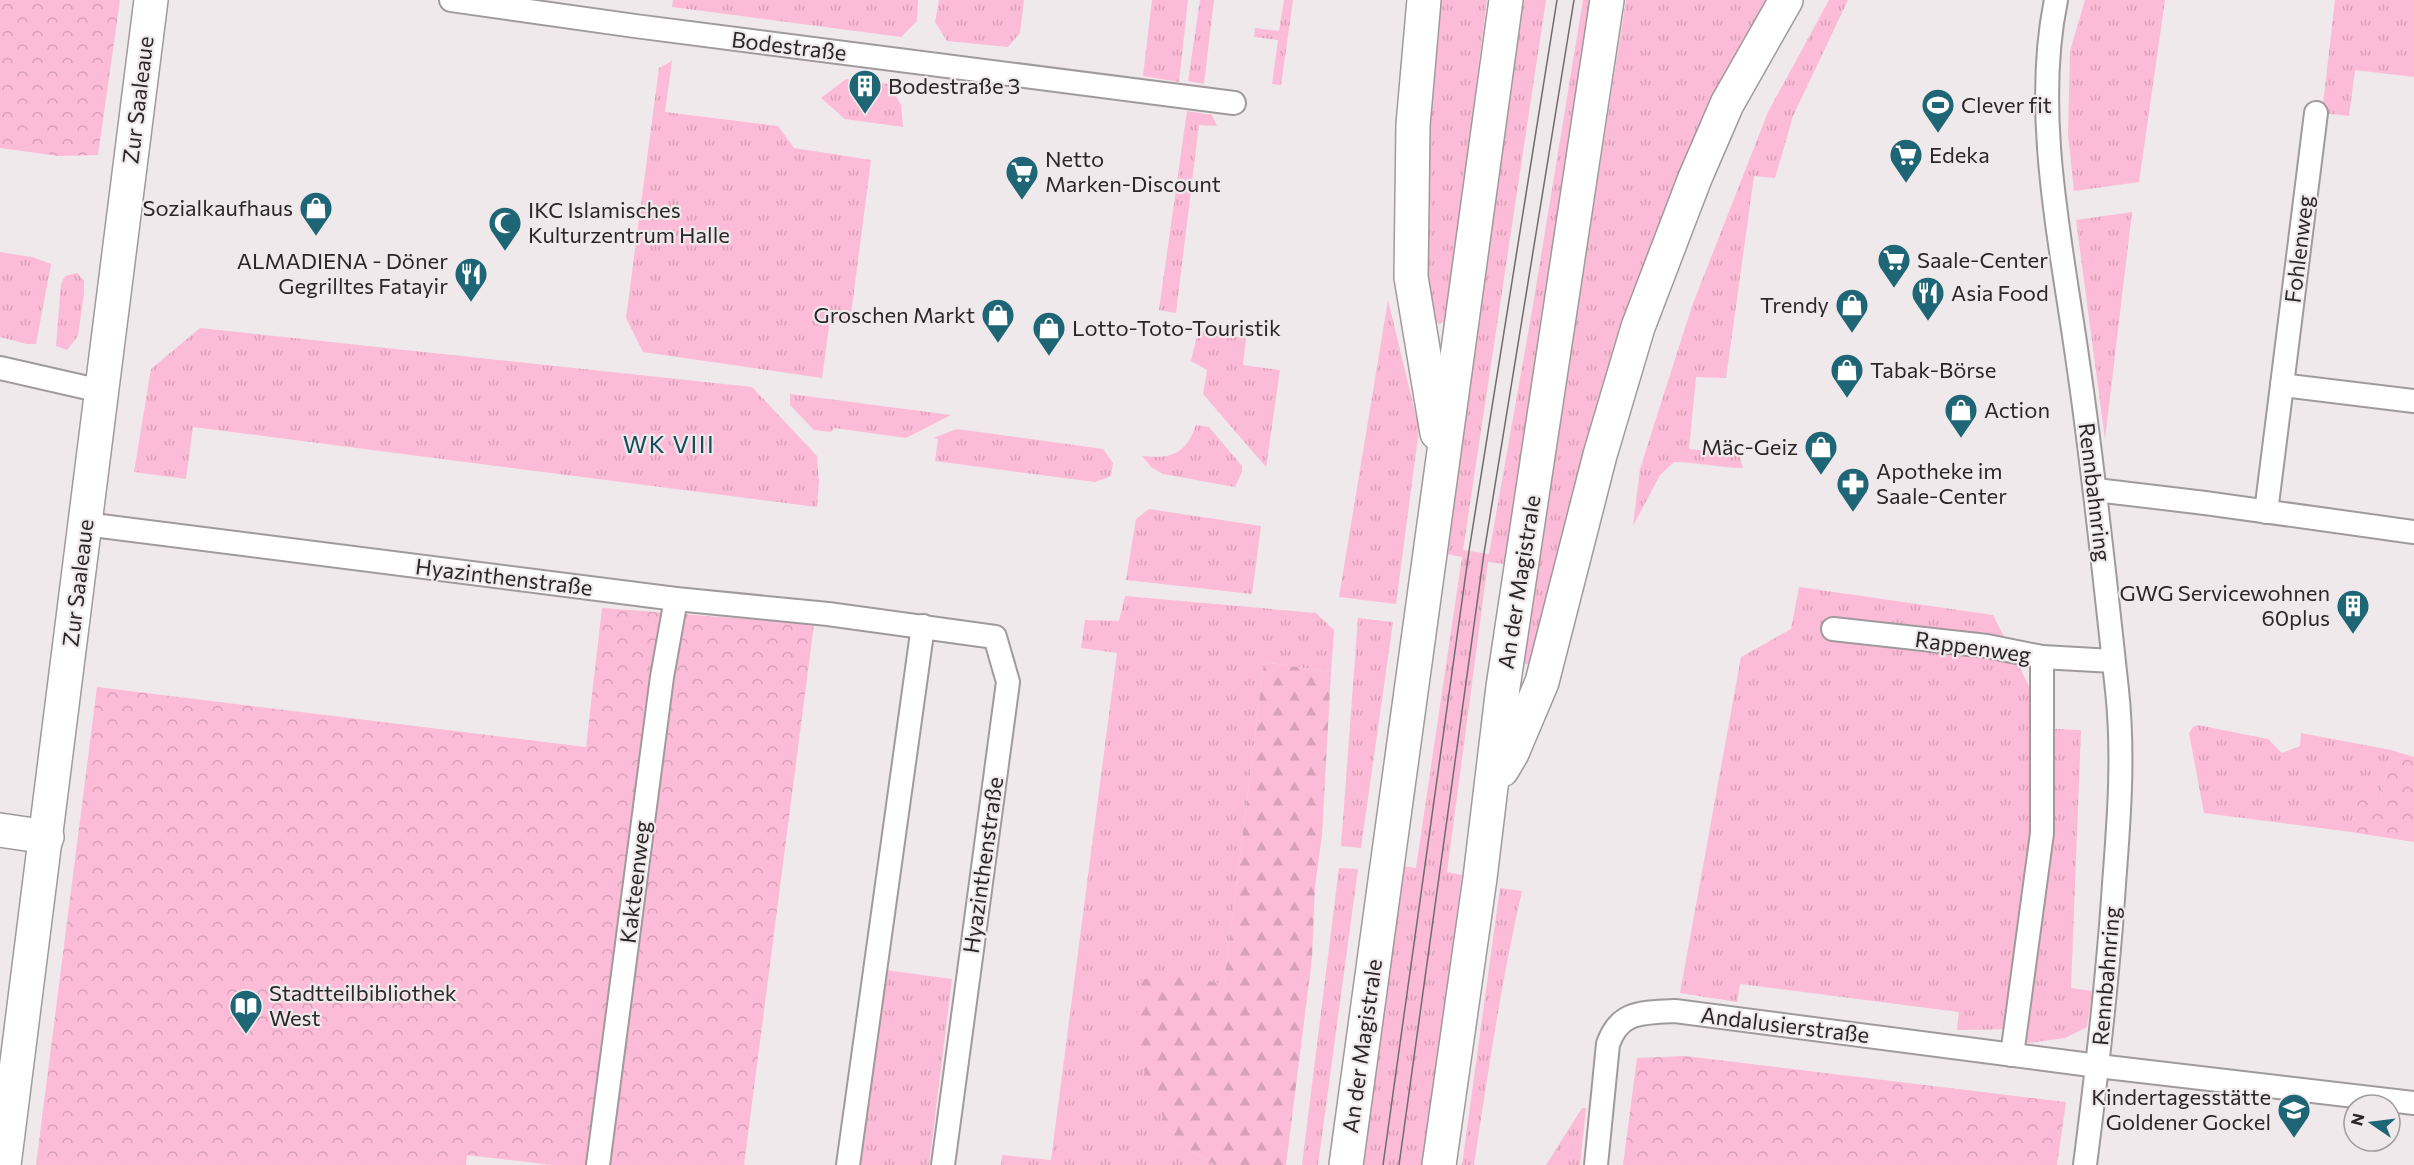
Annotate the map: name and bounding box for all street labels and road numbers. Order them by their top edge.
street label: Bodestraße [730,25,848,66]
street label: Zur Saaleaue [116,34,159,165]
street label: Fohlenweg [2279,194,2319,304]
street label: Rennbahnring [2074,421,2117,563]
street label: An der Magistrale [1491,493,1546,671]
street label: Zur Saaleaue [56,517,99,648]
street label: Hyazinthenstraße [414,552,594,601]
street label: Rappenweg [1913,625,2033,668]
street label: Hyazinthenstraße [957,775,1008,955]
street label: Kakteenweg [614,819,655,945]
street label: Rennbahnring [2086,905,2125,1047]
street label: An der Magistrale [1336,957,1387,1135]
street label: Andalusierstraße [1699,1001,1871,1048]

